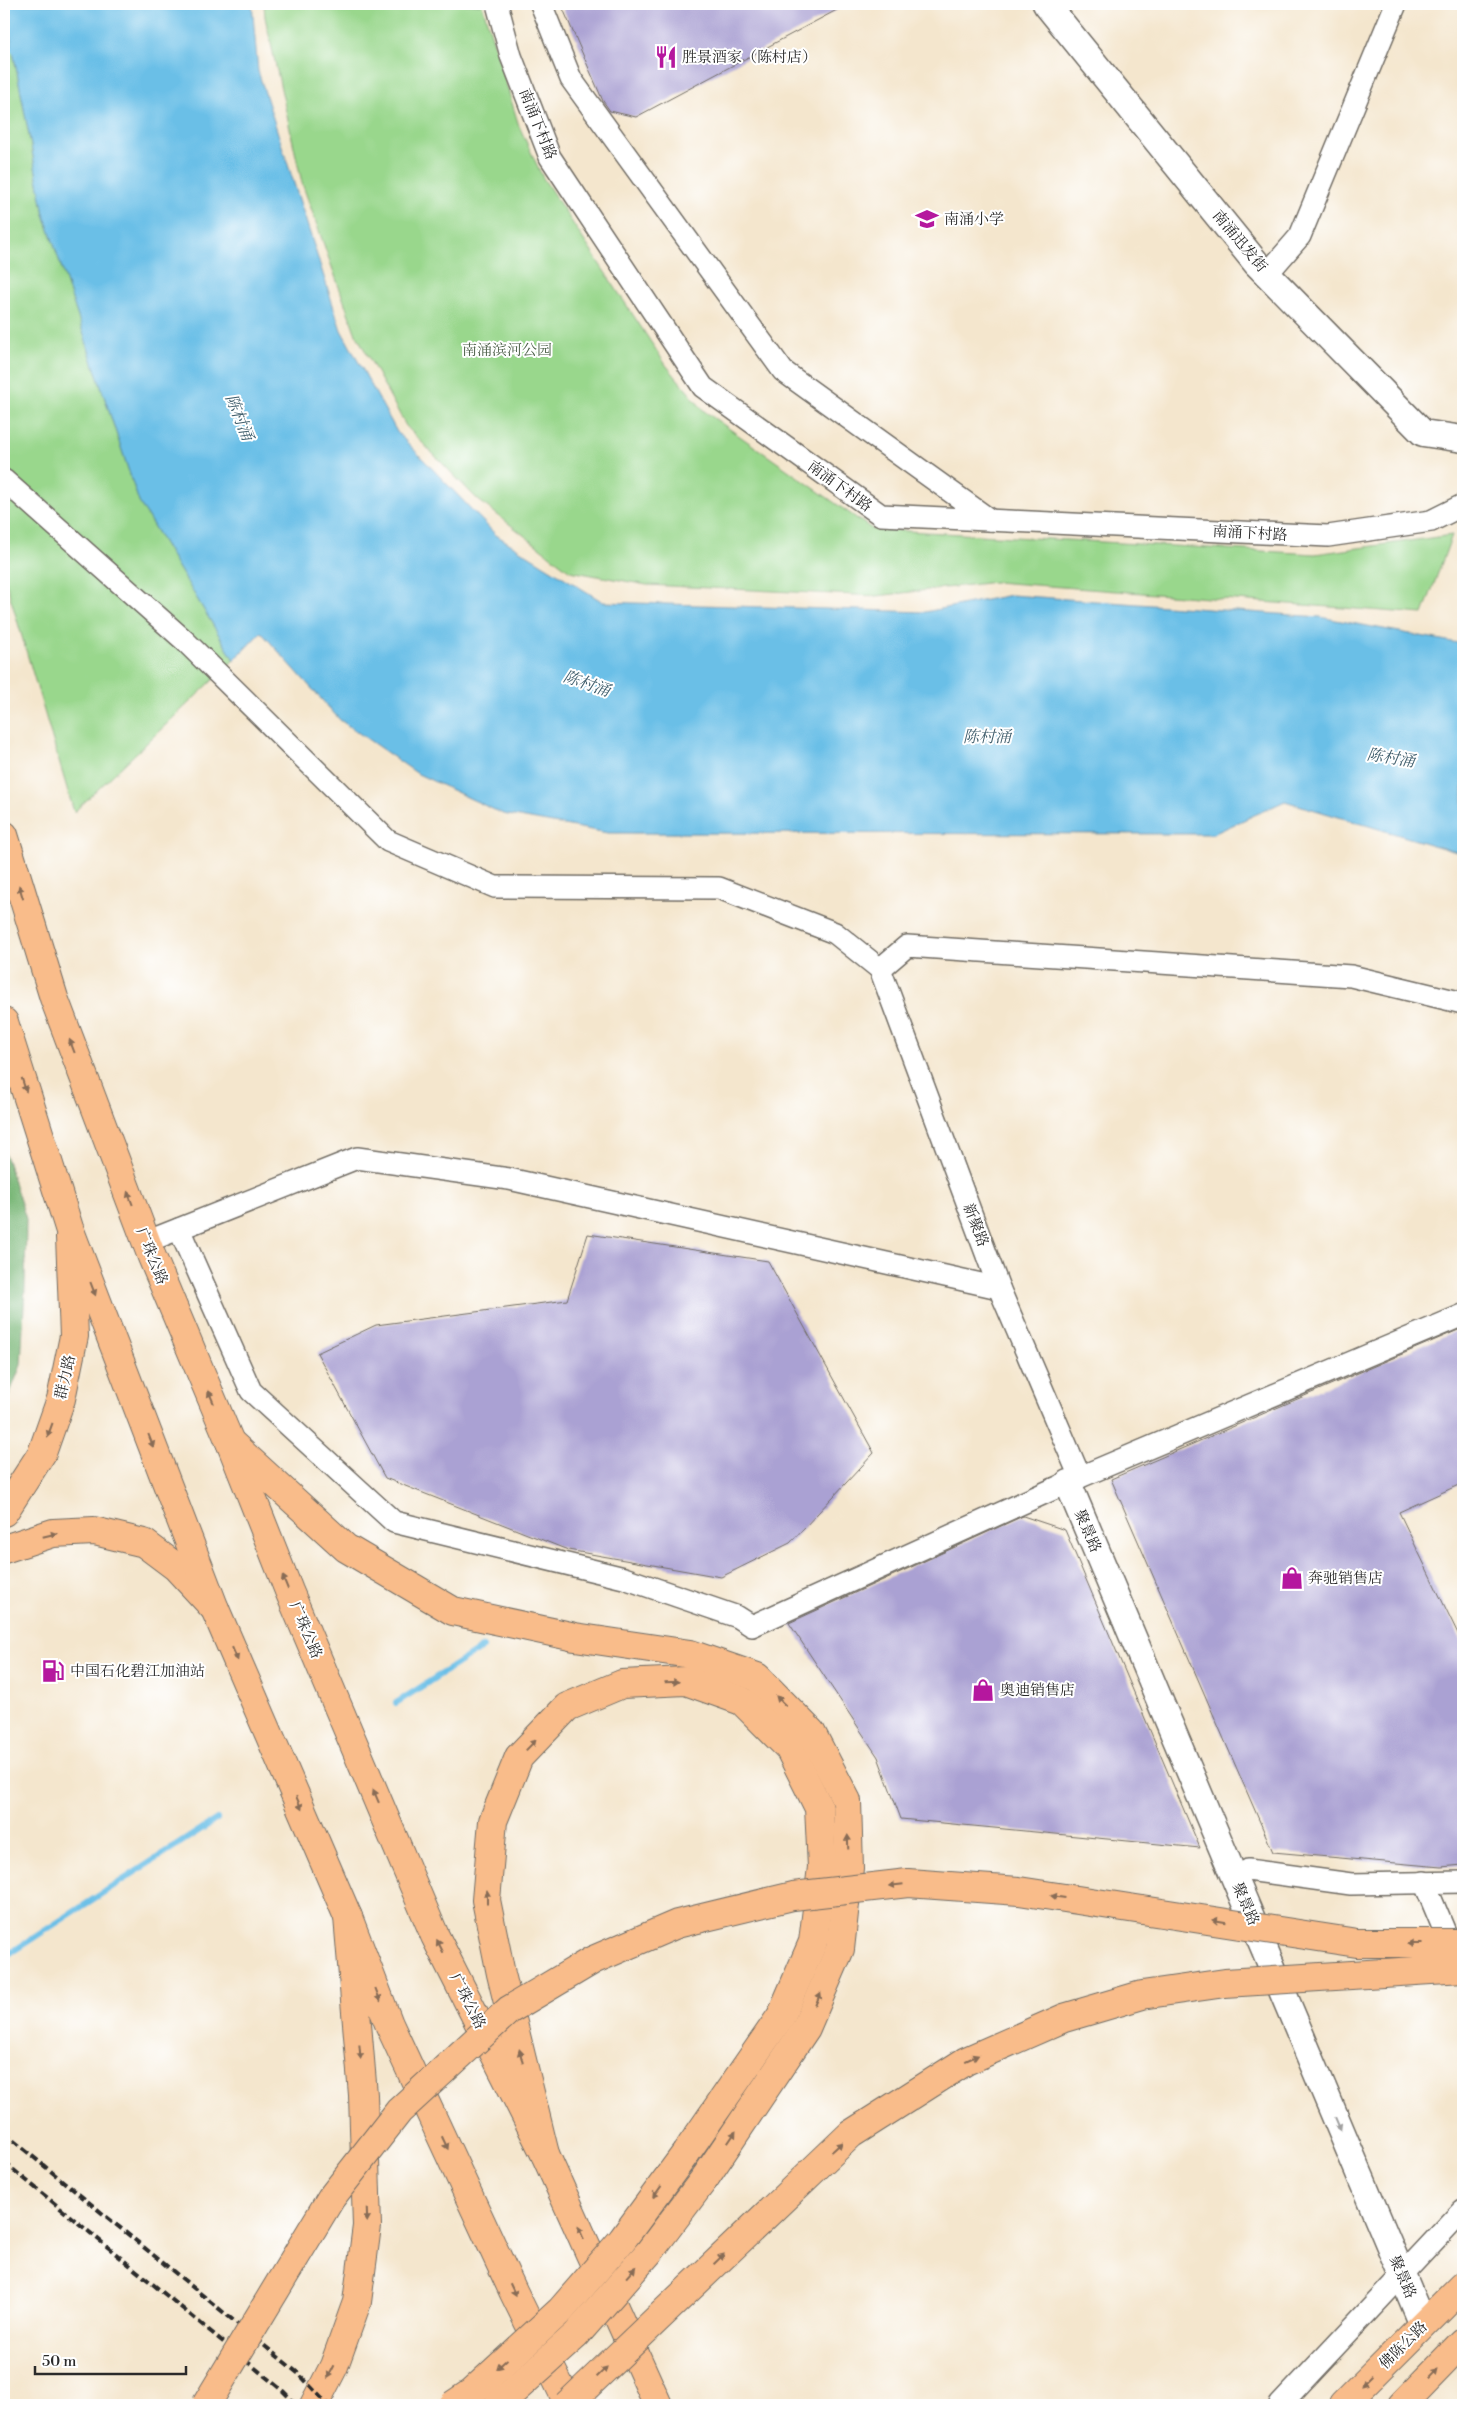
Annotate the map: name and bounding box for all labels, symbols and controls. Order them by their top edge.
restaurant icon: 胜景酒家（陈村店） [653,44,679,70]
place label: 胜景酒家（陈村店） [682,48,817,67]
street label: 南涌下村路 [515,86,560,163]
school or university icon: 南涌小学 [914,206,940,232]
street label: 南涌迅发街 [1208,206,1271,276]
place label: 南涌小学 [944,210,1004,229]
park label: 南涌滨河公园 [462,341,552,360]
water label: 陈村涌 [221,391,258,445]
street label: 南涌下村路 [804,457,876,516]
street label: 南涌下村路 [1212,522,1288,545]
water label: 陈村涌 [561,667,615,702]
water label: 陈村涌 [963,727,1013,747]
water label: 陈村涌 [1366,744,1418,772]
one-way arrow [17,884,25,899]
one-way arrow [68,1039,75,1054]
one-way arrow [21,1078,28,1093]
one-way arrow [126,1191,133,1206]
street label: 新聚路 [959,1201,992,1250]
street label: 广珠公路 [131,1225,172,1288]
one-way arrow [90,1282,97,1297]
street label: 群力路 [51,1353,80,1401]
one-way arrow [207,1389,215,1404]
one-way arrow [46,1423,53,1438]
one-way arrow [147,1434,155,1449]
street label: 聚景路 [1070,1507,1105,1556]
one-way arrow [43,1531,58,1539]
shop icon: 奔驰销售店 [1279,1565,1305,1591]
place label: 奔驰销售店 [1308,1569,1383,1588]
one-way arrow [281,1575,289,1589]
street label: 广珠公路 [285,1599,326,1662]
one-way arrow [231,1647,239,1661]
fuel station icon: 中国石化碧江加油站 [40,1658,66,1684]
place label: 中国石化碧江加油站 [70,1662,205,1681]
one-way arrow [665,1677,681,1685]
shop icon: 奥迪销售店 [970,1677,996,1703]
place label: 奥迪销售店 [1000,1681,1075,1700]
one-way arrow [775,1695,787,1707]
one-way arrow [525,1739,537,1751]
one-way arrow [371,1789,379,1803]
one-way arrow [296,1796,304,1810]
one-way arrow [844,1834,852,1850]
street label: 聚景路 [1228,1880,1263,1929]
one-way arrow [888,1881,904,1889]
one-way arrow [483,1889,491,1905]
one-way arrow [1050,1892,1066,1900]
one-way arrow [1210,1917,1226,1925]
one-way arrow [436,1939,444,1953]
one-way arrow [1406,1939,1422,1947]
street label: 广珠公路 [445,1970,490,2032]
one-way arrow [374,1988,382,2003]
one-way arrow [815,1992,823,2007]
one-way arrow [356,2045,364,2061]
one-way arrow [517,2048,525,2063]
one-way arrow [965,2054,979,2062]
one-way arrow [1335,2117,1343,2131]
one-way arrow [727,2130,737,2144]
one-way arrow [441,2136,449,2150]
one-way arrow [830,2141,842,2153]
one-way arrow [652,2185,662,2199]
one-way arrow [363,2207,371,2223]
one-way arrow [576,2226,584,2240]
one-way arrow [713,2253,725,2265]
street label: 聚景路 [1385,2253,1420,2302]
one-way arrow [625,2267,637,2279]
one-way arrow [509,2283,517,2298]
street label: 佛陈公路 [1375,2317,1431,2373]
scale bar [35,2344,186,2376]
text: 50 m [42,2352,76,2371]
one-way arrow [496,2358,508,2370]
one-way arrow [327,2364,335,2379]
one-way arrow [596,2366,608,2378]
one-way arrow [1427,2368,1439,2380]
one-way arrow [1361,2375,1373,2387]

